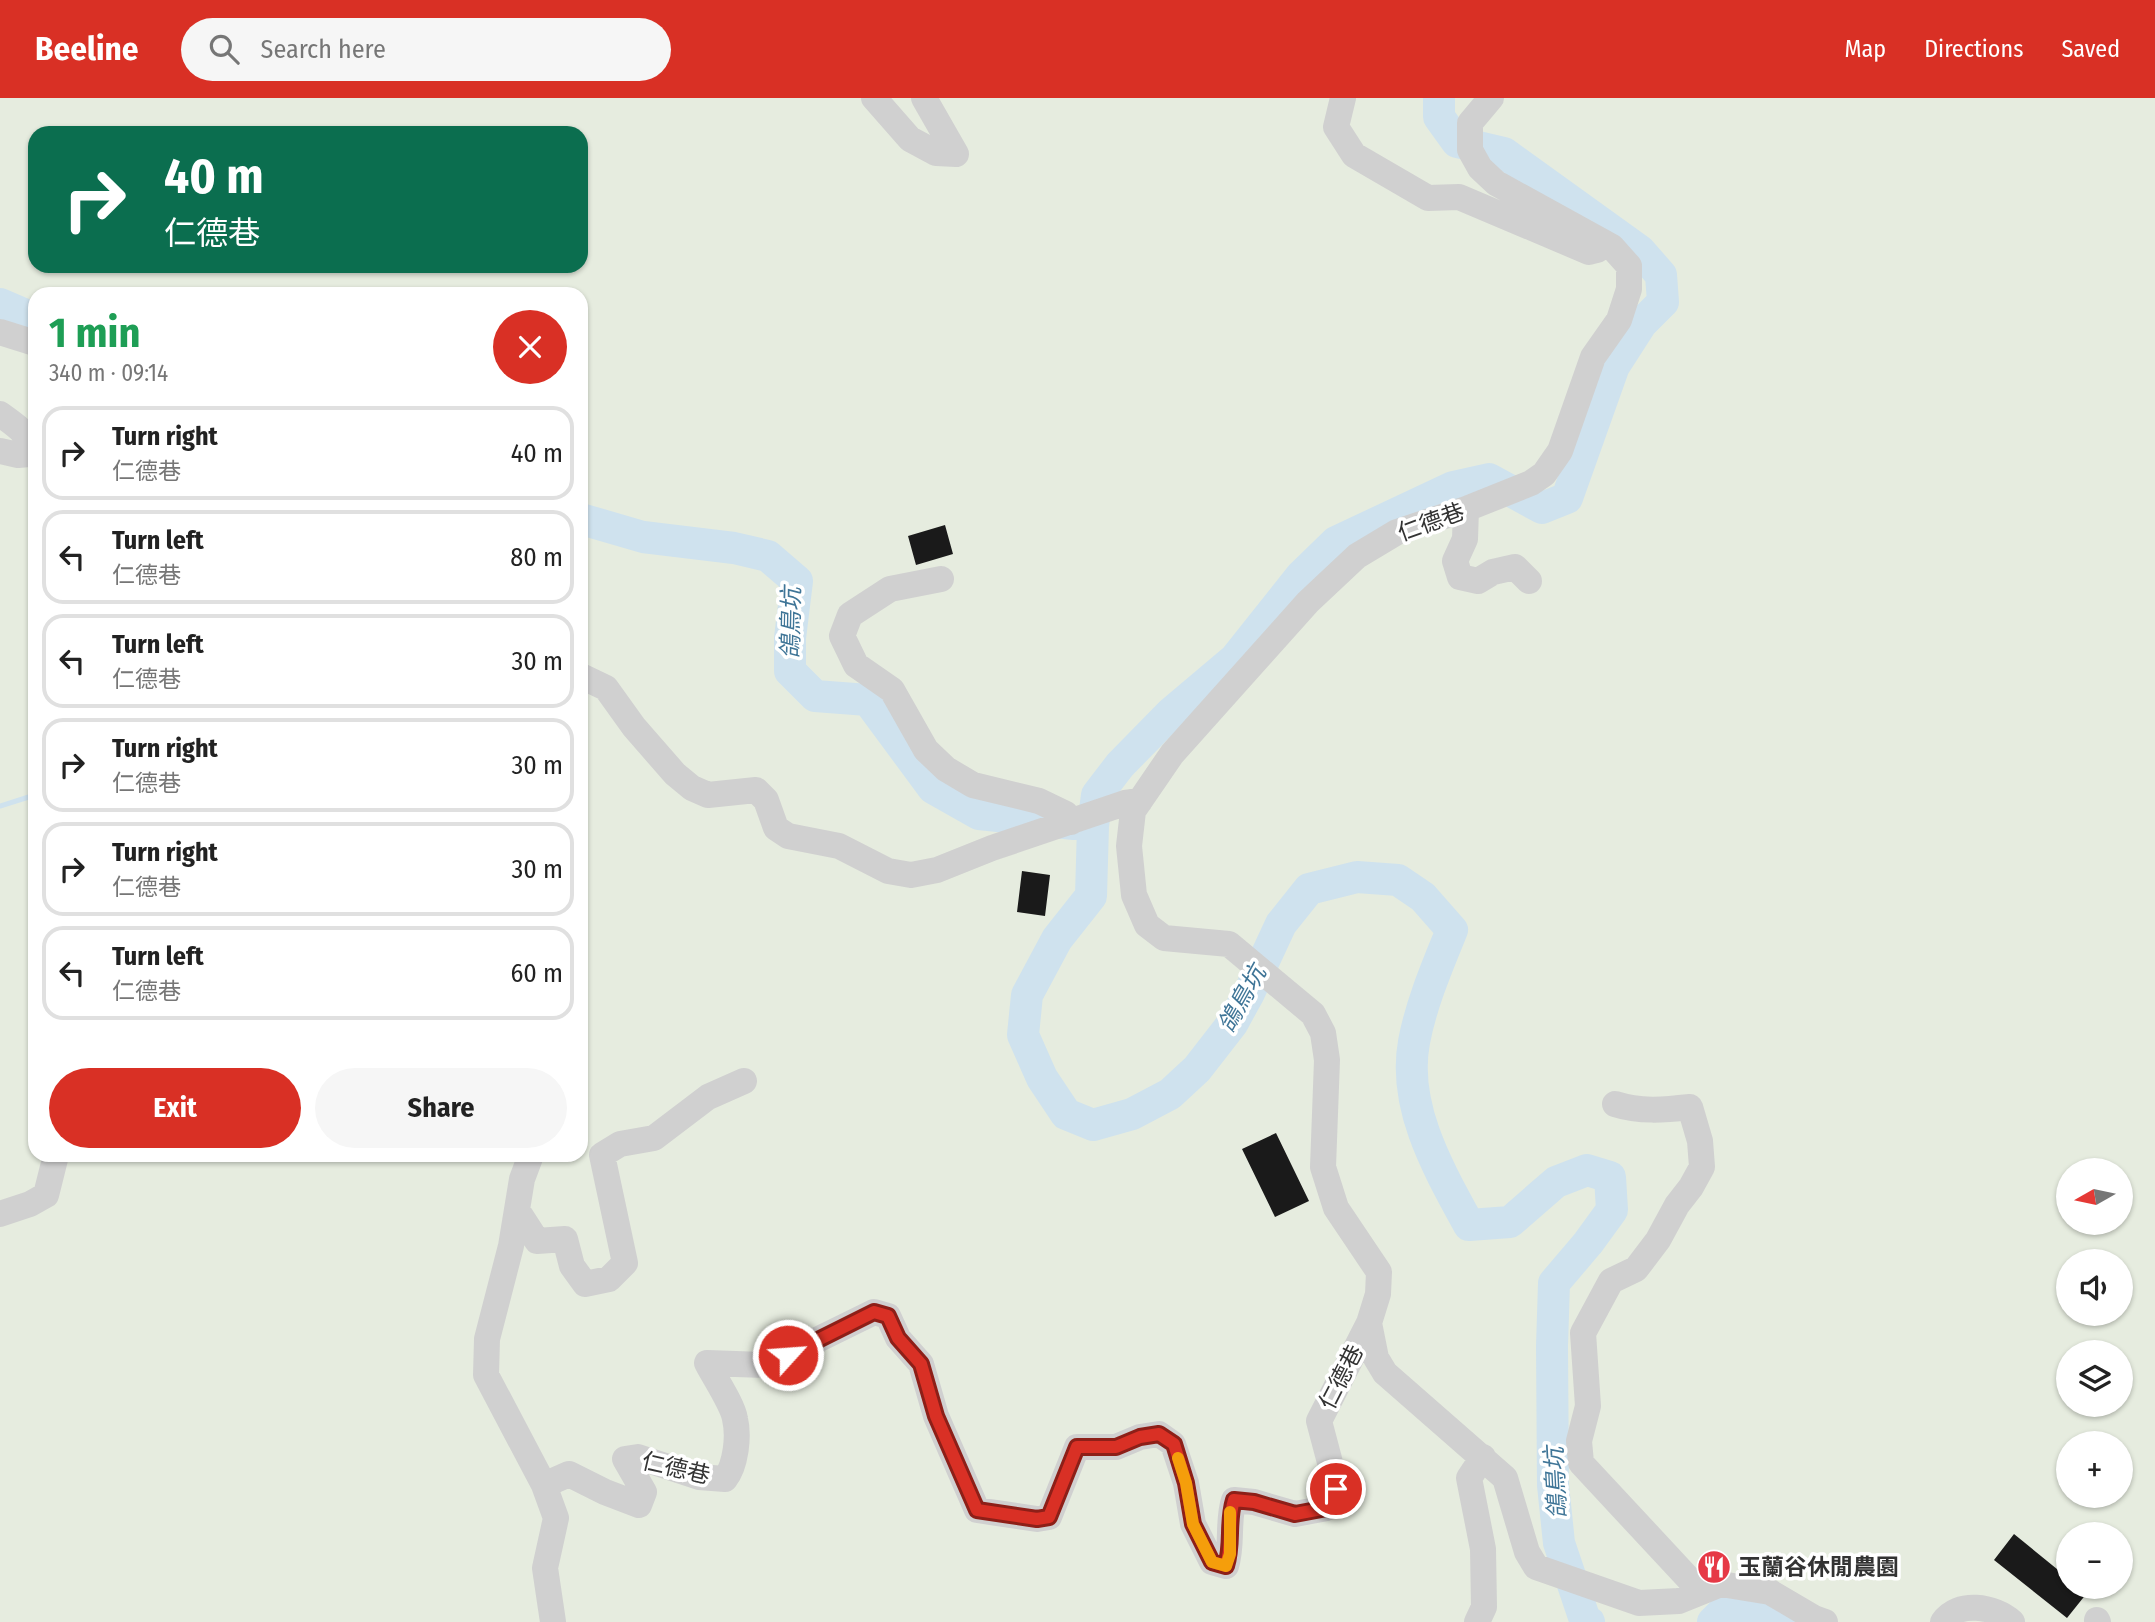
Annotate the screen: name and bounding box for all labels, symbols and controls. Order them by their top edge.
search box [181,18,671,81]
text: Beeline [35,29,139,69]
icon: search [205,30,243,68]
text: Search here [261,34,386,65]
text: Map [1845,35,1886,63]
text: Directions [1924,35,2023,63]
text: Saved [2061,35,2120,63]
text: 40 m [164,147,264,206]
icon: right [49,154,140,245]
text: 仁德巷 [164,214,260,252]
text: 1 min [49,308,140,358]
button: close [493,310,567,384]
text: 340 m · 09:14 [49,359,168,387]
text: Turn right [112,421,218,452]
icon: right [53,434,91,472]
text: 40 m [511,438,563,469]
text: 仁德巷 [112,457,181,485]
street label: 仁德巷 [1394,497,1468,547]
text: Turn left [112,525,204,556]
icon: left [53,538,91,576]
text: 80 m [510,542,563,573]
text: 仁德巷 [112,561,181,589]
water label: 鴿鳥坑 [776,584,806,659]
text: Turn left [112,629,204,660]
icon: left [53,642,91,680]
text: 30 m [512,646,563,677]
text: 仁德巷 [112,665,181,693]
text: Turn right [112,733,218,764]
icon: right [53,746,91,784]
text: 30 m [512,750,563,781]
text: 仁德巷 [112,769,181,797]
text: Turn right [112,837,218,868]
icon: right [53,850,91,888]
text: 30 m [512,854,563,885]
text: 仁德巷 [112,873,181,901]
text: Turn left [112,941,204,972]
icon: left [53,954,91,992]
text: 60 m [510,958,563,989]
water label: 鴿鳥坑 [1212,958,1273,1037]
text: 仁德巷 [112,977,181,1005]
button: Exit [49,1068,301,1148]
button: Share [315,1068,567,1148]
north arrow [2056,1158,2133,1236]
map controls [2056,1158,2133,1599]
button: sound [2056,1249,2133,1326]
position arrow [751,1318,825,1392]
street label: 仁德巷 [1313,1340,1369,1414]
button: layers [2056,1340,2133,1417]
button: + [2056,1431,2133,1508]
water label: 鴿鳥坑 [1540,1443,1572,1520]
street label: 仁德巷 [639,1447,713,1489]
pin [1306,1459,1366,1519]
icon: arrive [1317,1470,1355,1508]
button: − [2056,1522,2133,1599]
restaurant icon: 玉蘭谷休閒農園 [1695,1548,1733,1586]
place label: 玉蘭谷休閒農園 [1738,1553,1899,1581]

